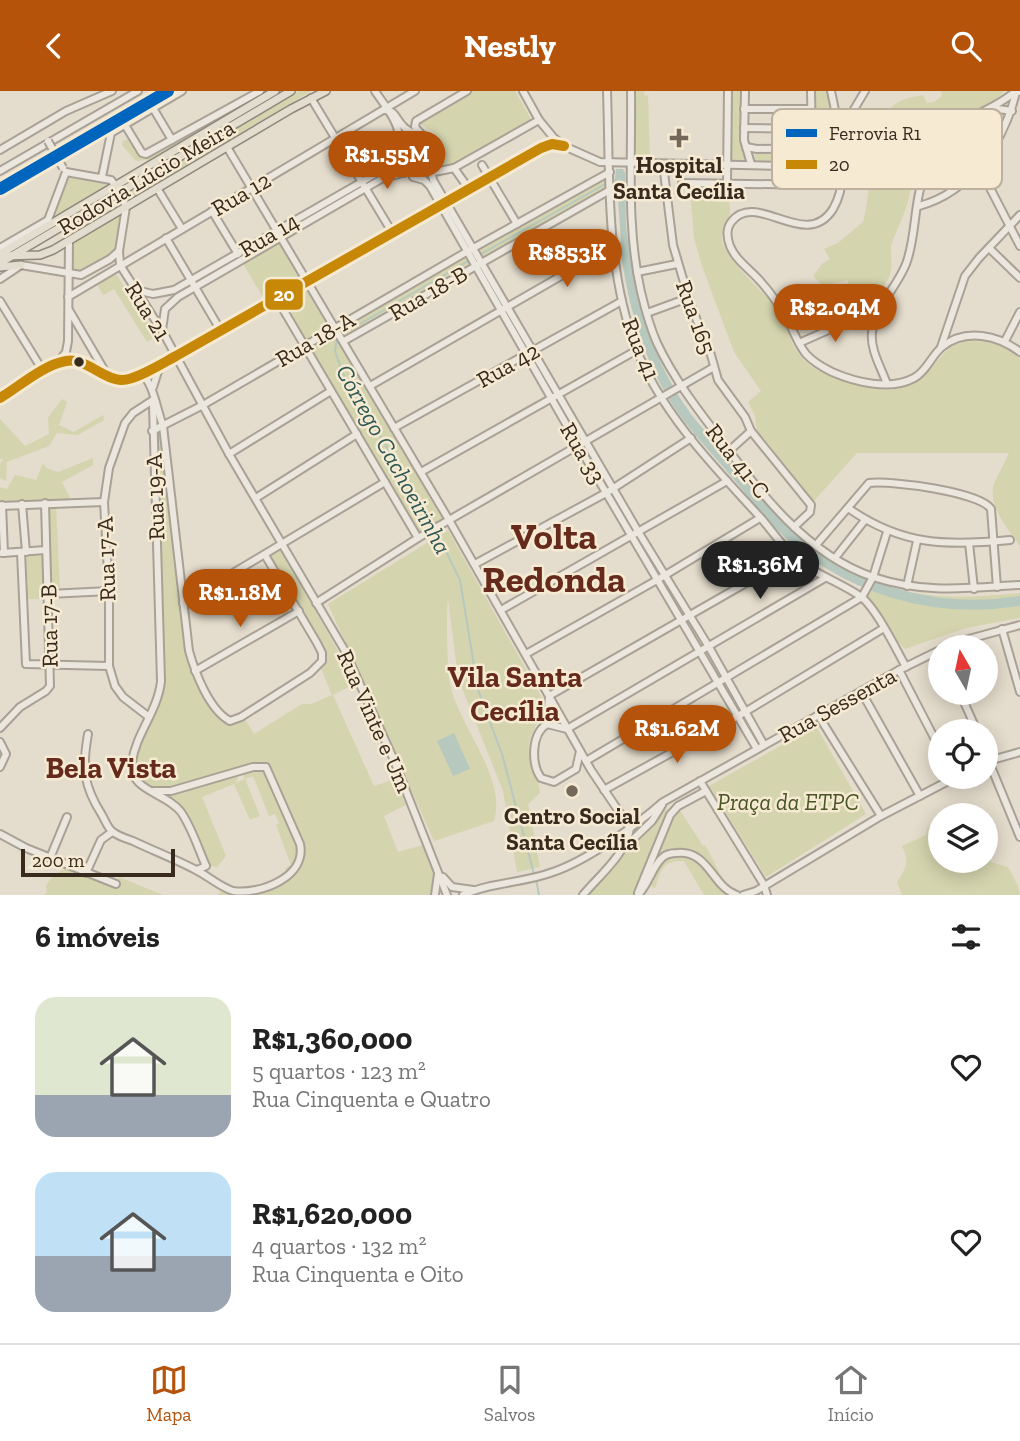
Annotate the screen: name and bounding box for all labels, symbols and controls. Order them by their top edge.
icon: back [35,27,73,65]
text: Nestly [464,27,556,65]
icon: search [947,27,985,65]
legend [772,109,1002,189]
street label: Rodovia Lúcio Meira [52,113,240,241]
text: Ferrovia R1 [829,122,921,145]
marker: Hospital Santa Cecília [669,128,689,148]
pin: R$1.55M [322,132,452,191]
text: R$1.55M [344,140,430,168]
place label: Hospital Santa Cecília [613,151,745,205]
text: 20 [829,153,850,176]
street label: Rua 12 [206,166,276,222]
street label: Rua 14 [234,207,304,263]
pin: R$853K [510,229,624,289]
text: R$853K [528,238,606,266]
street label: Rua 18-B [384,259,472,327]
street label: Rua 21 [119,276,177,346]
street label: Rua 165 [670,276,722,358]
line badge: 20 [264,278,304,311]
text: 20 [273,283,295,306]
pin: R$2.04M [770,285,900,344]
text: R$2.04M [790,293,880,321]
street label: Rua 18-A [270,305,361,373]
street label: Rua 41 [616,314,666,384]
street label: Rua 42 [472,336,544,394]
unlabelled marker [72,355,86,369]
water label: Córrego Cachoeirinha [330,359,458,559]
street label: Rua 33 [554,417,612,489]
street label: Rua 41-C [700,418,776,504]
street label: Rua 19-A [139,452,171,541]
district label: Volta Redonda [482,514,626,601]
street label: Rua 17-A [90,515,121,602]
pin: R$1.36M [695,541,825,601]
text: R$1.36M [717,550,803,578]
pin: R$1.18M [175,569,305,629]
text: R$1.18M [199,578,281,606]
street label: Rua 17-B [34,584,64,668]
north arrow [928,635,998,705]
map controls [928,635,998,873]
street label: Rua Vinte e Um [331,645,419,797]
district label: Vila Santa Cecília [448,659,582,729]
street label: Rua Sessenta [773,661,901,749]
pin: R$1.62M [612,705,742,765]
text: R$1.62M [634,714,720,742]
button: locate [928,719,998,789]
district label: Bela Vista [45,750,177,786]
marker: Centro Social Santa Cecília [564,783,580,799]
park label: Praça da ETPC [717,788,859,816]
place label: Centro Social Santa Cecília [504,802,640,856]
button: layers [928,803,998,873]
scale bar [21,846,175,878]
text: 200 m [32,849,84,872]
icon: filters [947,918,985,956]
text: 6 imóveis [35,919,160,955]
text: R$1,360,000 [252,1021,413,1057]
icon: home [91,1025,175,1109]
icon: heart [947,1048,985,1086]
text: 5 quartos · 123 m² [252,1057,426,1085]
text: Rua Cinquenta e Quatro [252,1085,491,1113]
text: R$1,620,000 [252,1196,412,1232]
icon: home [91,1200,175,1284]
icon: heart [947,1223,985,1261]
text: 4 quartos · 132 m² [252,1232,426,1260]
text: Rua Cinquenta e Oito [252,1260,464,1288]
tab: Mapa [146,1361,192,1426]
tab: Salvos [484,1361,535,1426]
tab: Início [828,1361,874,1426]

